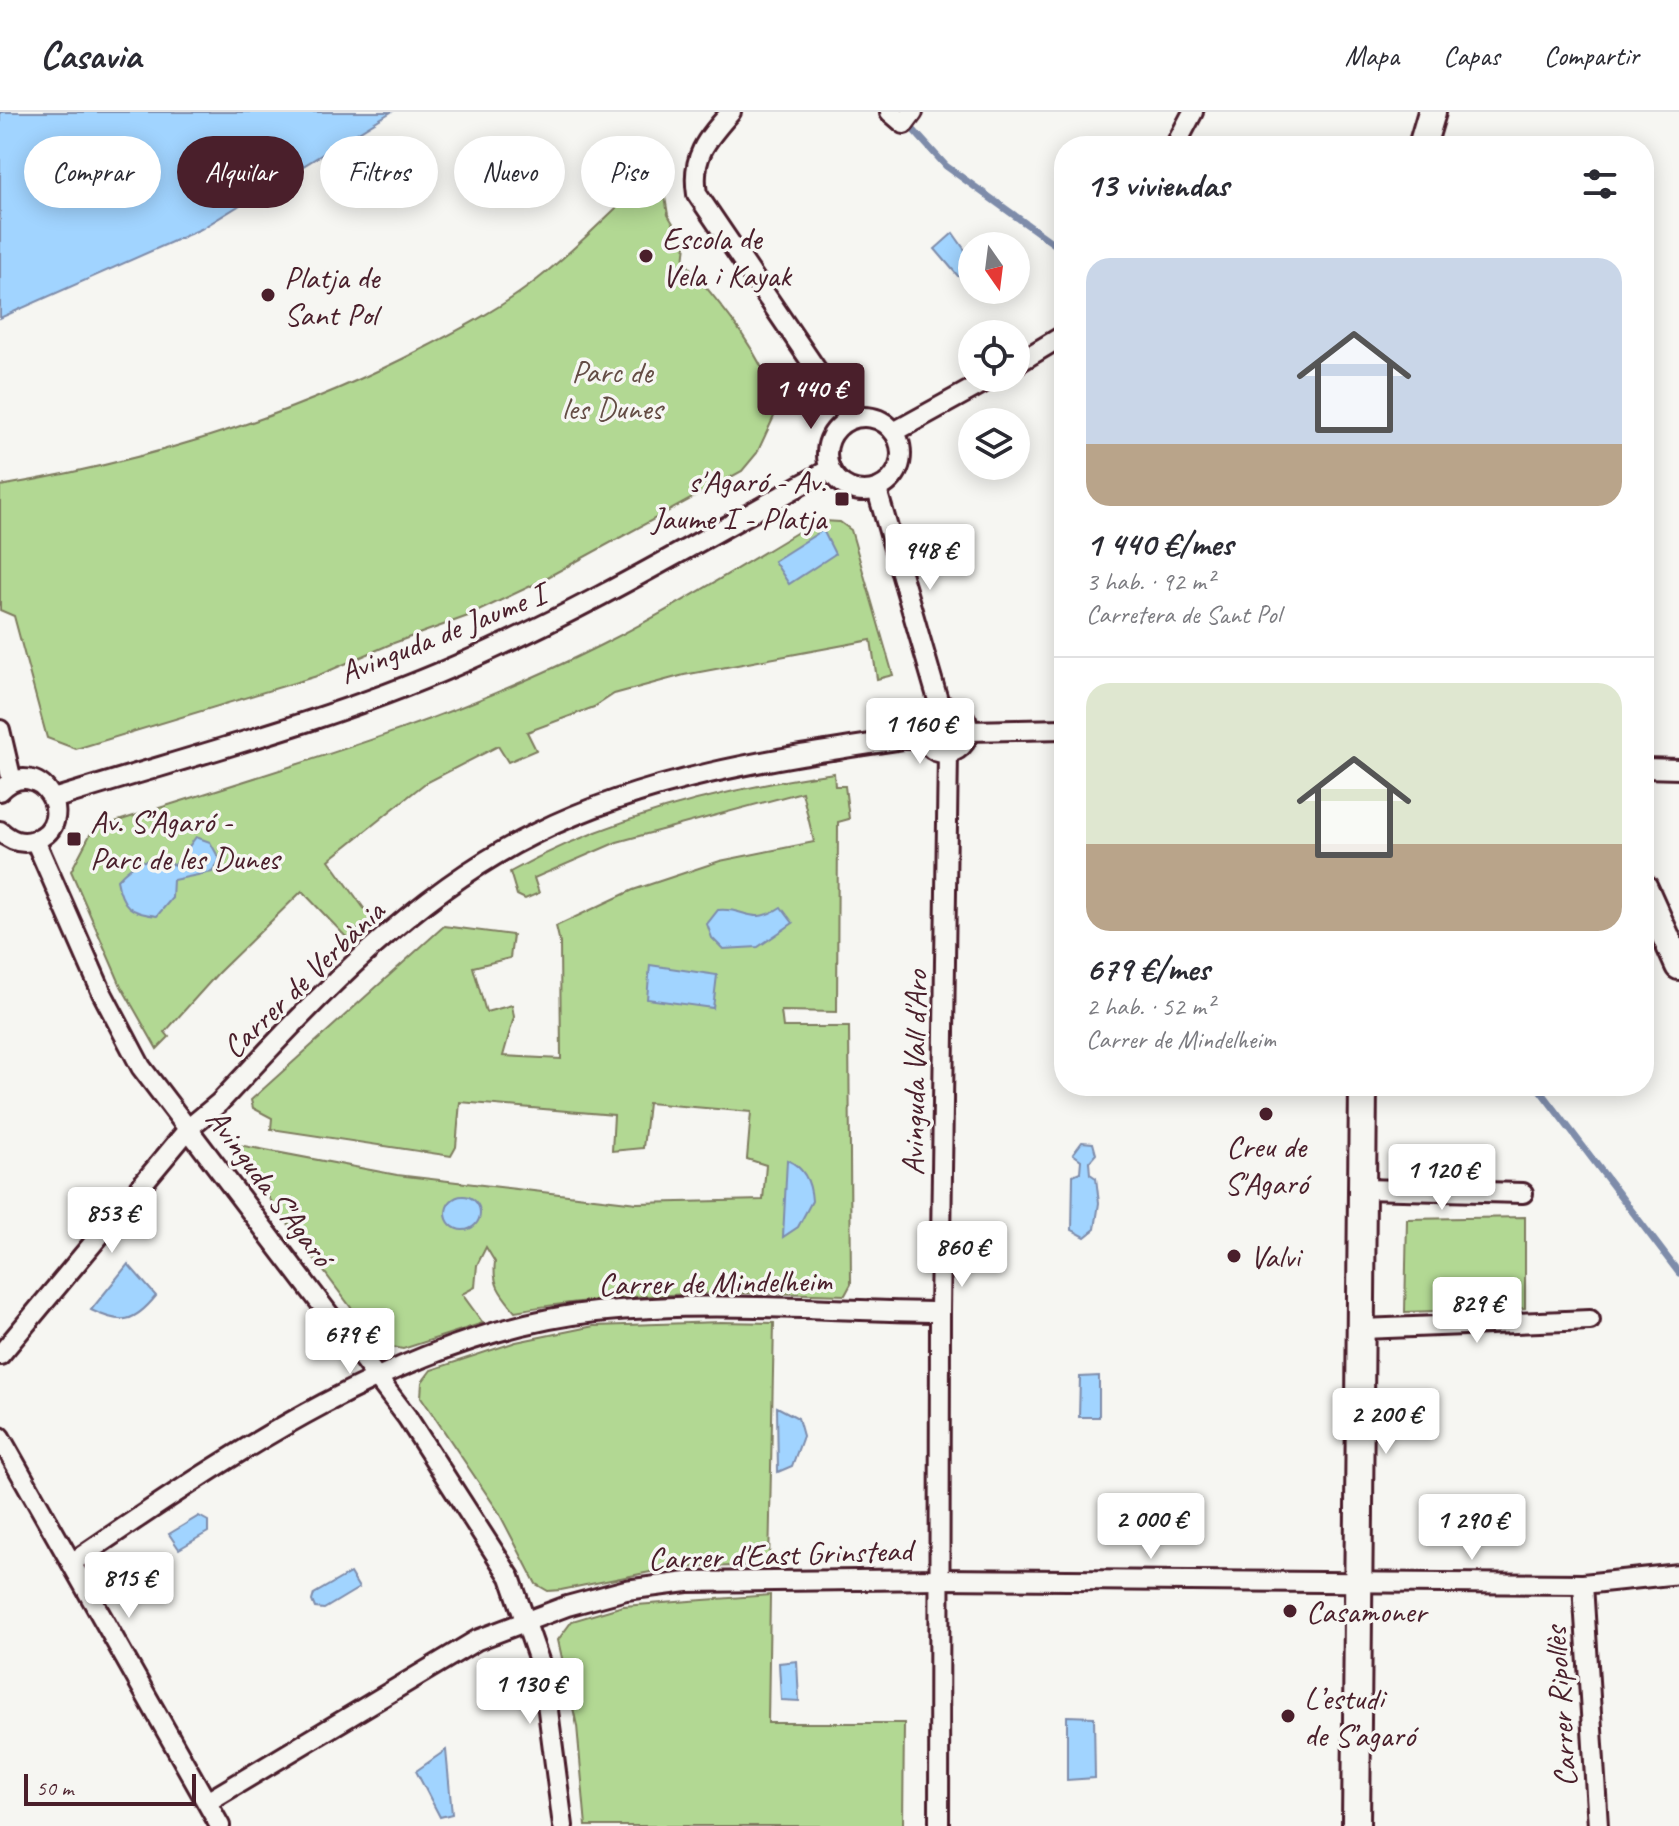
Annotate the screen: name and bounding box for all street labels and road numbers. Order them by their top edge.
street label: Avinguda de Jaume I [333,571,558,693]
street label: Carrer de Verbània [213,890,395,1067]
street label: Avinguda Vall d'Aro [892,968,937,1176]
street label: Avinguda S'Agaró [197,1100,345,1278]
street label: Carrer de Mindelheim [598,1260,833,1305]
street label: Carrer d'East Grinstead [647,1529,917,1580]
street label: Carrer Ripollès [1534,1622,1587,1788]

